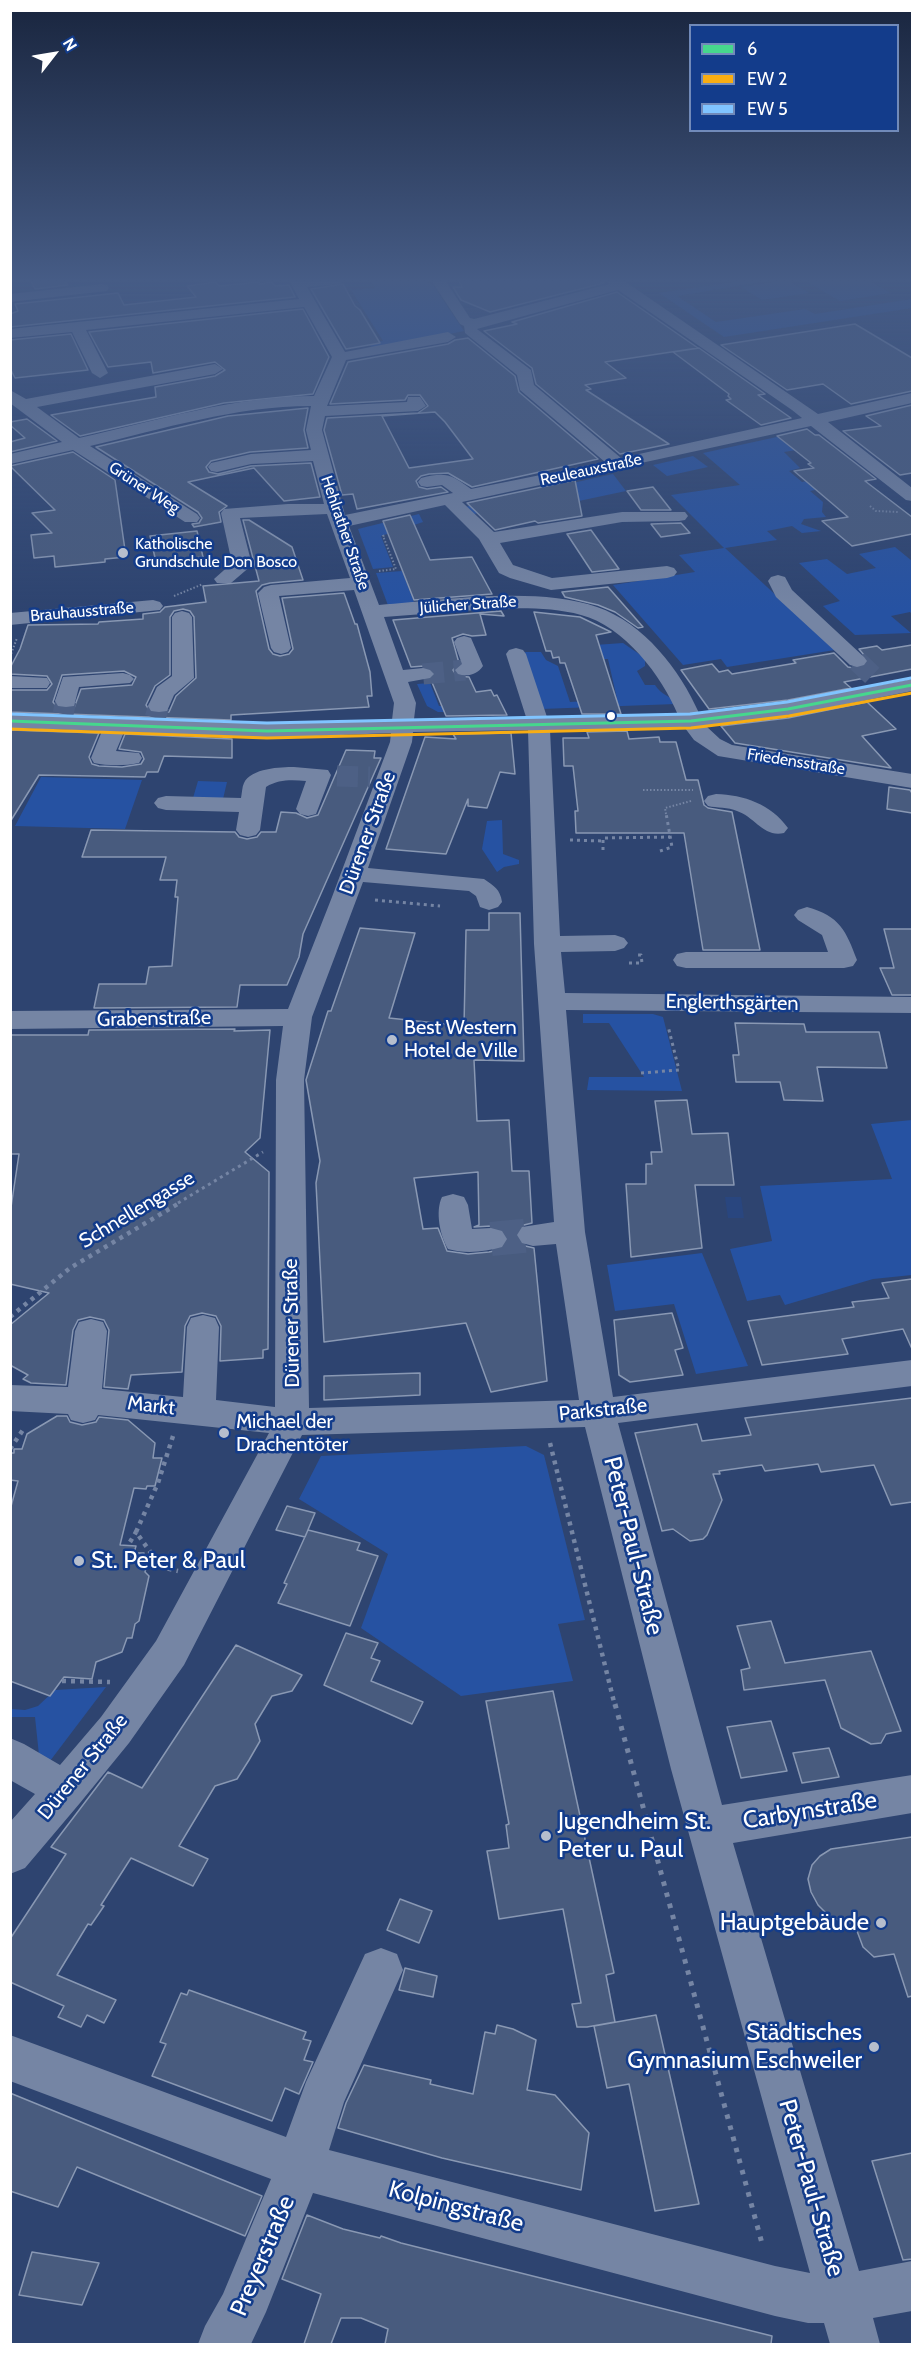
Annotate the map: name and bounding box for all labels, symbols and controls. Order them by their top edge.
north arrow [24,24,84,84]
legend [689,24,899,132]
text: N [59,35,81,54]
text: 6 [747,38,757,60]
text: EW 2 [747,68,787,90]
text: EW 5 [747,98,788,120]
street label: Reuleauxstraße [538,450,644,490]
street label: Grüner Weg [105,458,183,518]
street label: Hehlrather Straße [316,473,374,593]
place label: Katholische Grundschule Don Bosco [135,534,297,572]
marker: Katholische Grundschule Don Bosco [116,546,130,560]
street label: Jülicher Straße [419,592,517,618]
street label: Brauhausstraße [29,598,135,626]
unlabelled marker [605,710,617,722]
street label: Friedensstraße [746,745,846,779]
street label: Dürener Straße [335,768,401,898]
street label: Englerthsgärten [665,990,799,1016]
street label: Grabenstraße [97,1006,211,1032]
place label: Best Western Hotel de Ville [404,1016,518,1063]
marker: Best Western Hotel de Ville [385,1033,399,1047]
street label: Schnellengasse [75,1166,199,1254]
street label: Dürener Straße [279,1258,305,1388]
street label: Markt [126,1392,176,1420]
street label: Parkstraße [558,1393,648,1427]
place label: Michael der Drachentöter [236,1410,348,1457]
marker: Michael der Drachentöter [217,1426,231,1440]
street label: Peter-Paul-Straße [597,1454,669,1638]
place label: St. Peter & Paul [91,1547,245,1575]
marker: St. Peter & Paul [72,1554,86,1568]
street label: Dürener Straße [33,1709,133,1825]
street label: Carbynstraße [741,1786,879,1836]
place label: Jugendheim St. Peter u. Paul [558,1808,711,1864]
marker: Jugendheim St. Peter u. Paul [539,1829,553,1843]
place label: Hauptgebäude [720,1909,869,1937]
marker: Hauptgebäude [874,1916,888,1930]
place label: Städtisches Gymnasium Eschweiler [627,2019,862,2075]
marker: Städtisches Gymnasium Eschweiler [867,2040,881,2054]
street label: Peter-Paul-Straße [772,2096,850,2280]
street label: Kolpingstraße [385,2175,527,2239]
street label: Preyerstraße [225,2192,301,2320]

